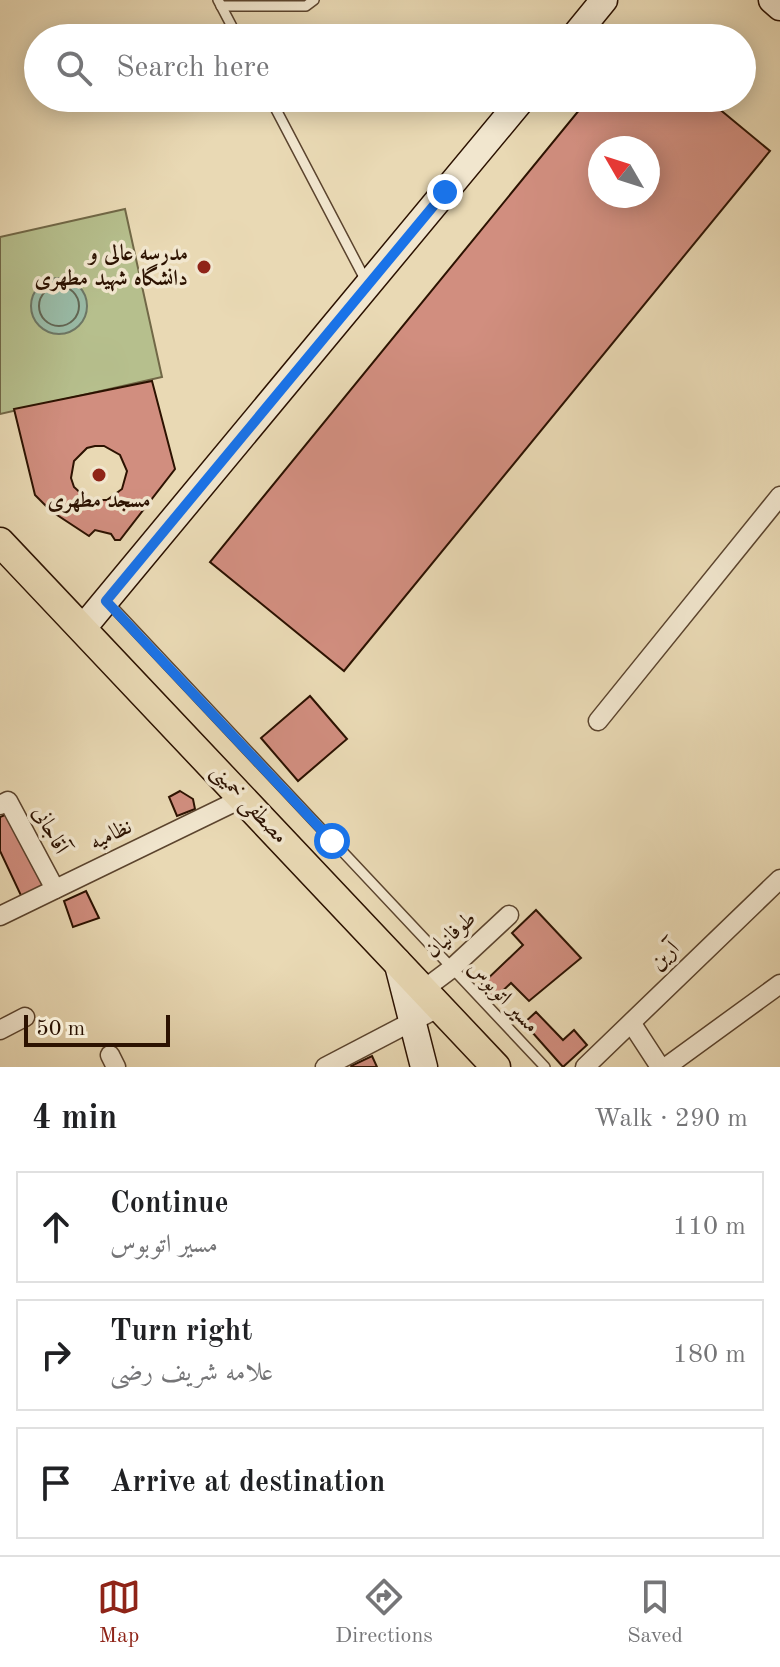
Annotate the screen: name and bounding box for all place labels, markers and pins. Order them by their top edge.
place label: مدرسه عالی و دانشگاه شهید مطهری [34,242,188,292]
marker: مدرسه عالی و دانشگاه شهید مطهری [195,258,213,276]
marker: مسجد مطهری [90,466,108,484]
place label: مسجد مطهری [48,490,150,514]

